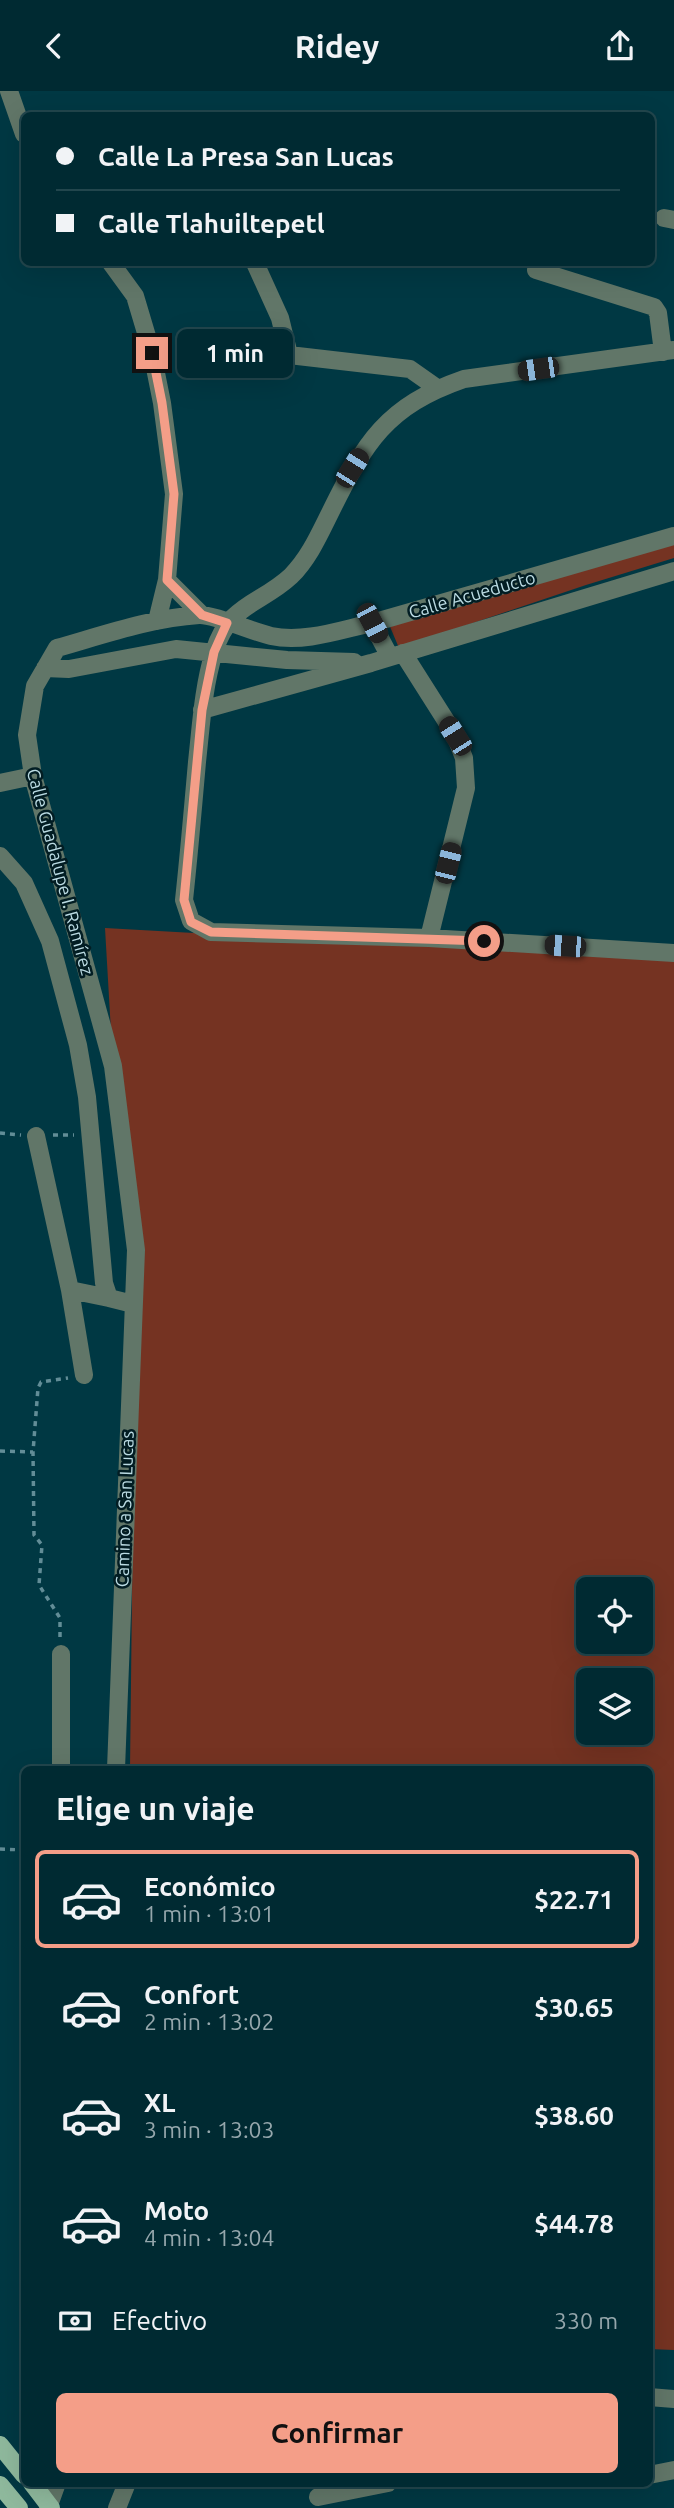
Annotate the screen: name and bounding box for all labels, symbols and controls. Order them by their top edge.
icon: back [35,27,73,65]
icon: share [601,27,639,65]
text: Ridey [295,28,379,64]
text: Calle La Presa San Lucas [98,142,394,171]
text: Calle Tlahuiltepetl [98,209,325,238]
callout: 1 min [176,329,292,377]
route end [136,337,168,369]
text: 1 min [206,341,264,366]
car [516,356,561,382]
car [332,445,373,491]
street label: Calle Acueducto [406,566,537,622]
car [353,600,392,646]
car [435,713,476,759]
street label: Calle Guadalupe I. Ramírez [24,766,98,977]
car [433,840,464,886]
route start [468,925,500,957]
car [544,934,587,958]
street label: Camino a San Lucas [111,1430,137,1587]
map controls [576,1577,653,1745]
button: locate [576,1577,653,1654]
button: layers [576,1668,653,1745]
text: Elige un viaje [56,1790,255,1826]
icon: car [60,1868,123,1931]
text: Económico [144,1872,276,1901]
text: $22.71 [534,1885,614,1914]
text: 1 min · 13:01 [144,1901,275,1926]
icon: car [60,1976,123,2039]
text: Confort [144,1980,239,2009]
text: $30.65 [534,1993,614,2022]
text: 2 min · 13:02 [144,2009,275,2034]
icon: car [60,2084,123,2147]
text: XL [144,2088,175,2117]
text: $38.60 [534,2101,614,2130]
text: 3 min · 13:03 [144,2117,275,2142]
icon: car [60,2192,123,2255]
text: Moto [144,2196,209,2225]
text: $44.78 [534,2209,614,2238]
text: 4 min · 13:04 [144,2225,275,2250]
icon: cash [56,2302,94,2340]
text: Efectivo [112,2306,207,2335]
text: 330 m [554,2308,618,2333]
button: Confirmar [56,2393,618,2473]

